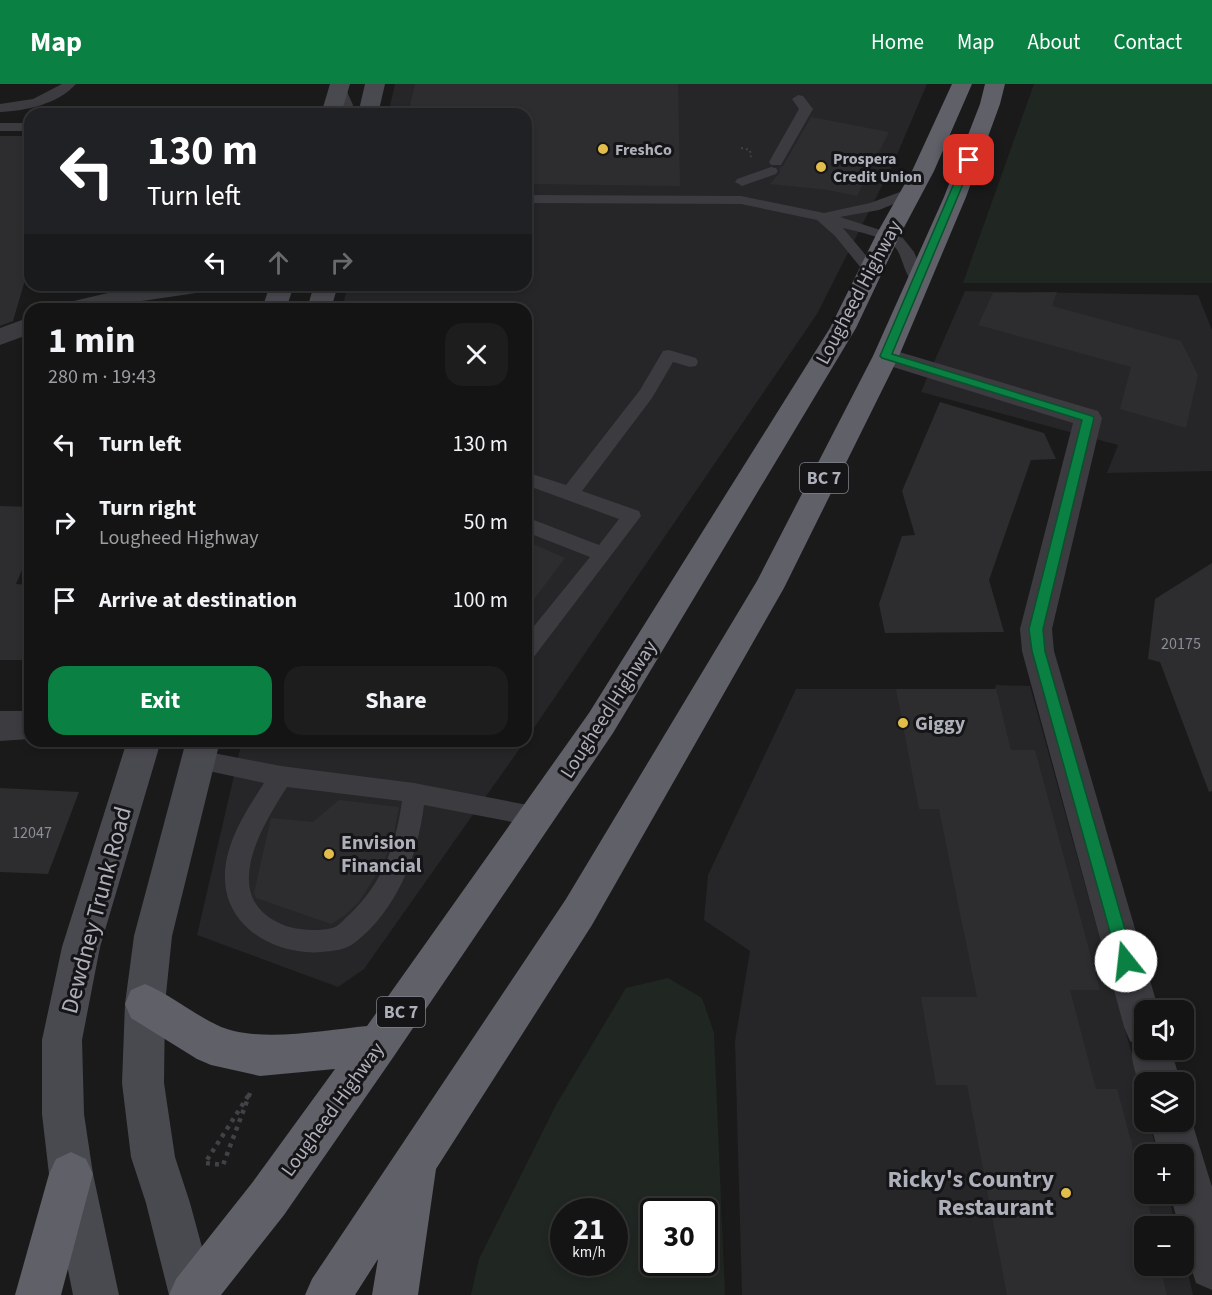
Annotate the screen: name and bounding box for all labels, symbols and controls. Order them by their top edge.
text: Map [30,22,82,62]
text: Home [871,27,924,57]
text: Map [957,27,995,57]
text: About [1028,27,1080,57]
text: Contact [1113,27,1182,57]
text: 130 m [147,121,258,181]
icon: left [48,132,126,210]
pin [943,134,994,185]
place label: FreshCo [615,139,672,161]
marker: FreshCo [596,142,610,156]
icon: arrive [952,143,985,176]
place label: Prospera Credit Union [833,148,922,188]
marker: Prospera Credit Union [814,160,828,174]
text: Turn left [147,177,241,216]
street label: Lougheed Highway [809,215,909,370]
icon: left [199,246,232,279]
icon: ahead [262,246,295,279]
icon: right [325,246,358,279]
text: 1 min [48,315,136,366]
button: close [445,323,508,386]
text: 280 m · 19:43 [48,363,156,391]
icon: left [48,428,81,461]
text: Turn left [99,428,181,460]
text: 130 m [453,428,508,460]
road number: BC 7 [800,463,848,493]
text: Turn right [99,492,196,524]
icon: right [48,506,81,539]
text: 50 m [463,506,508,538]
text: Lougheed Highway [99,524,259,552]
icon: arrive [48,584,81,617]
text: Arrive at destination [99,584,297,616]
text: 100 m [453,584,508,616]
house number: 20175 [1161,633,1201,655]
street label: Lougheed Highway [554,634,664,784]
button: Exit [48,666,272,735]
button: Share [284,666,508,735]
place label: Giggy [915,710,966,738]
marker: Giggy [896,716,910,730]
street label: Dewdney Trunk Road [52,803,141,1017]
house number: 12047 [12,822,52,844]
place label: Envision Financial [341,829,422,880]
marker: Envision Financial [322,847,336,861]
position arrow [1094,929,1158,993]
road number: BC 7 [377,997,425,1027]
map controls [1134,1000,1194,1276]
button: sound [1134,1000,1194,1060]
street label: Lougheed Highway [275,1036,391,1182]
button: layers [1134,1072,1194,1132]
button: + [1134,1144,1194,1204]
place label: Ricky's Country Restaurant [888,1162,1054,1225]
marker: Ricky's Country Restaurant [1059,1186,1073,1200]
speed limit sign: 30 [640,1198,718,1276]
text: 21 [573,1208,605,1251]
button: − [1134,1216,1194,1276]
text: km/h [572,1242,606,1263]

